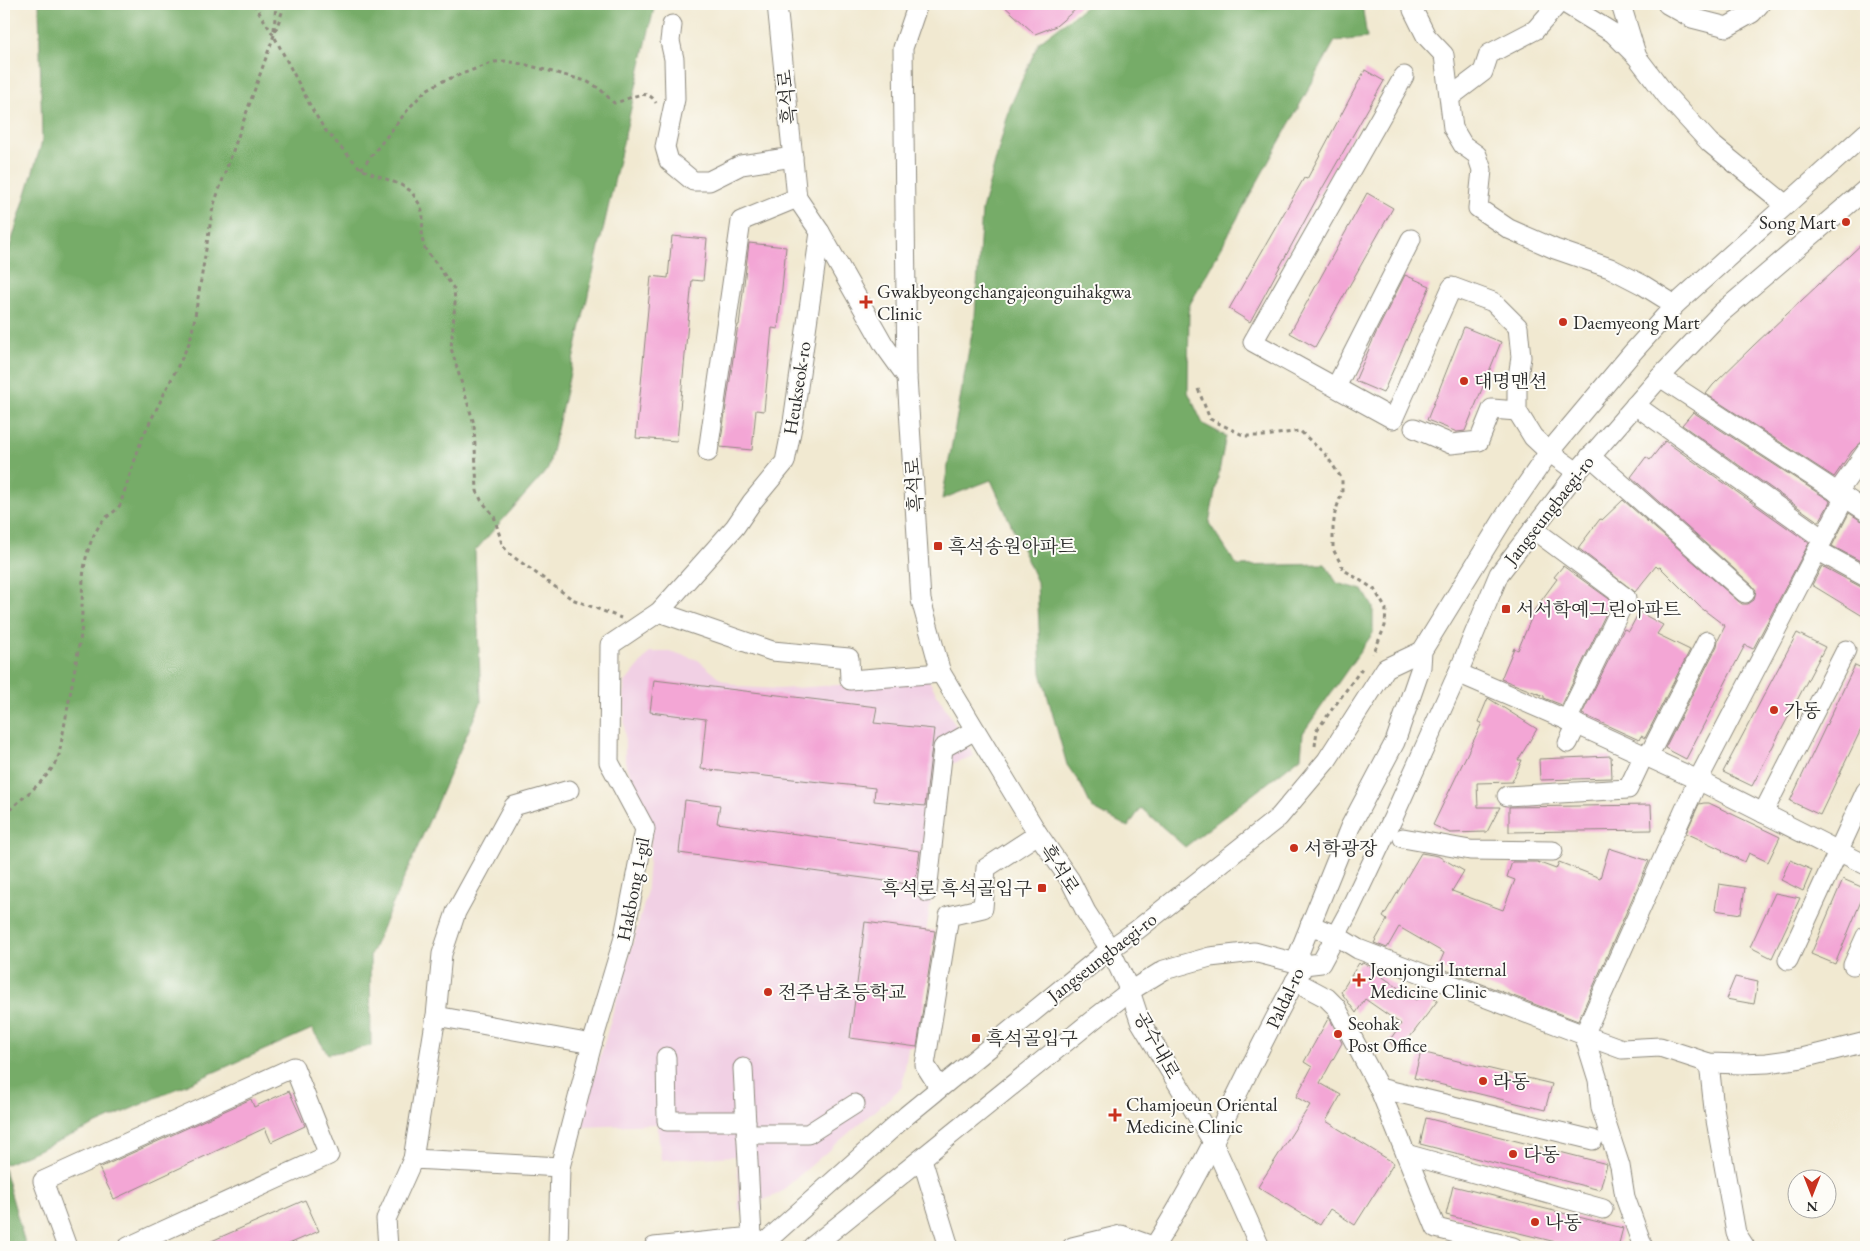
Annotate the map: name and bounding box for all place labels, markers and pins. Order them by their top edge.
place label: Song Mart [1759,210,1836,235]
marker: Song Mart [1840,216,1852,228]
place label: Gwakbyeongchangajeonguihakgwa Clinic [877,279,1132,326]
marker: Gwakbyeongchangajeonguihakgwa Clinic [859,295,873,309]
place label: Daemyeong Mart [1573,310,1700,335]
marker: Daemyeong Mart [1557,316,1569,328]
place label: 대명맨션 [1474,369,1547,394]
marker: 대명맨션 [1458,375,1470,387]
place label: 흑석송원아파트 [948,534,1076,559]
marker: 흑석송원아파트 [932,540,944,552]
place label: 서서학예그린아파트 [1516,597,1681,622]
marker: 서서학예그린아파트 [1500,603,1512,615]
place label: 가동 [1784,698,1821,723]
marker: 가동 [1768,704,1780,716]
place label: 서학광장 [1304,836,1378,861]
marker: 서학광장 [1288,842,1300,854]
place label: 흑석로 흑석골입구 [881,876,1032,901]
marker: 흑석로 흑석골입구 [1036,882,1048,894]
place label: Jeonjongil Internal Medicine Clinic [1368,957,1507,1004]
marker: Jeonjongil Internal Medicine Clinic [1352,973,1366,987]
place label: 전주남초등학교 [778,980,906,1005]
marker: 전주남초등학교 [762,986,774,998]
place label: Seohak Post Office [1348,1011,1427,1058]
place label: 흑석골입구 [986,1026,1078,1051]
marker: Seohak Post Office [1332,1028,1344,1040]
marker: 흑석골입구 [970,1032,982,1044]
place label: 라동 [1493,1069,1530,1094]
marker: 라동 [1477,1075,1489,1087]
place label: Chamjoeun Oriental Medicine Clinic [1126,1092,1278,1139]
marker: Chamjoeun Oriental Medicine Clinic [1108,1108,1122,1122]
place label: 다동 [1523,1142,1560,1167]
marker: 다동 [1507,1148,1519,1160]
place label: 나동 [1545,1210,1582,1235]
marker: 나동 [1529,1216,1541,1228]

